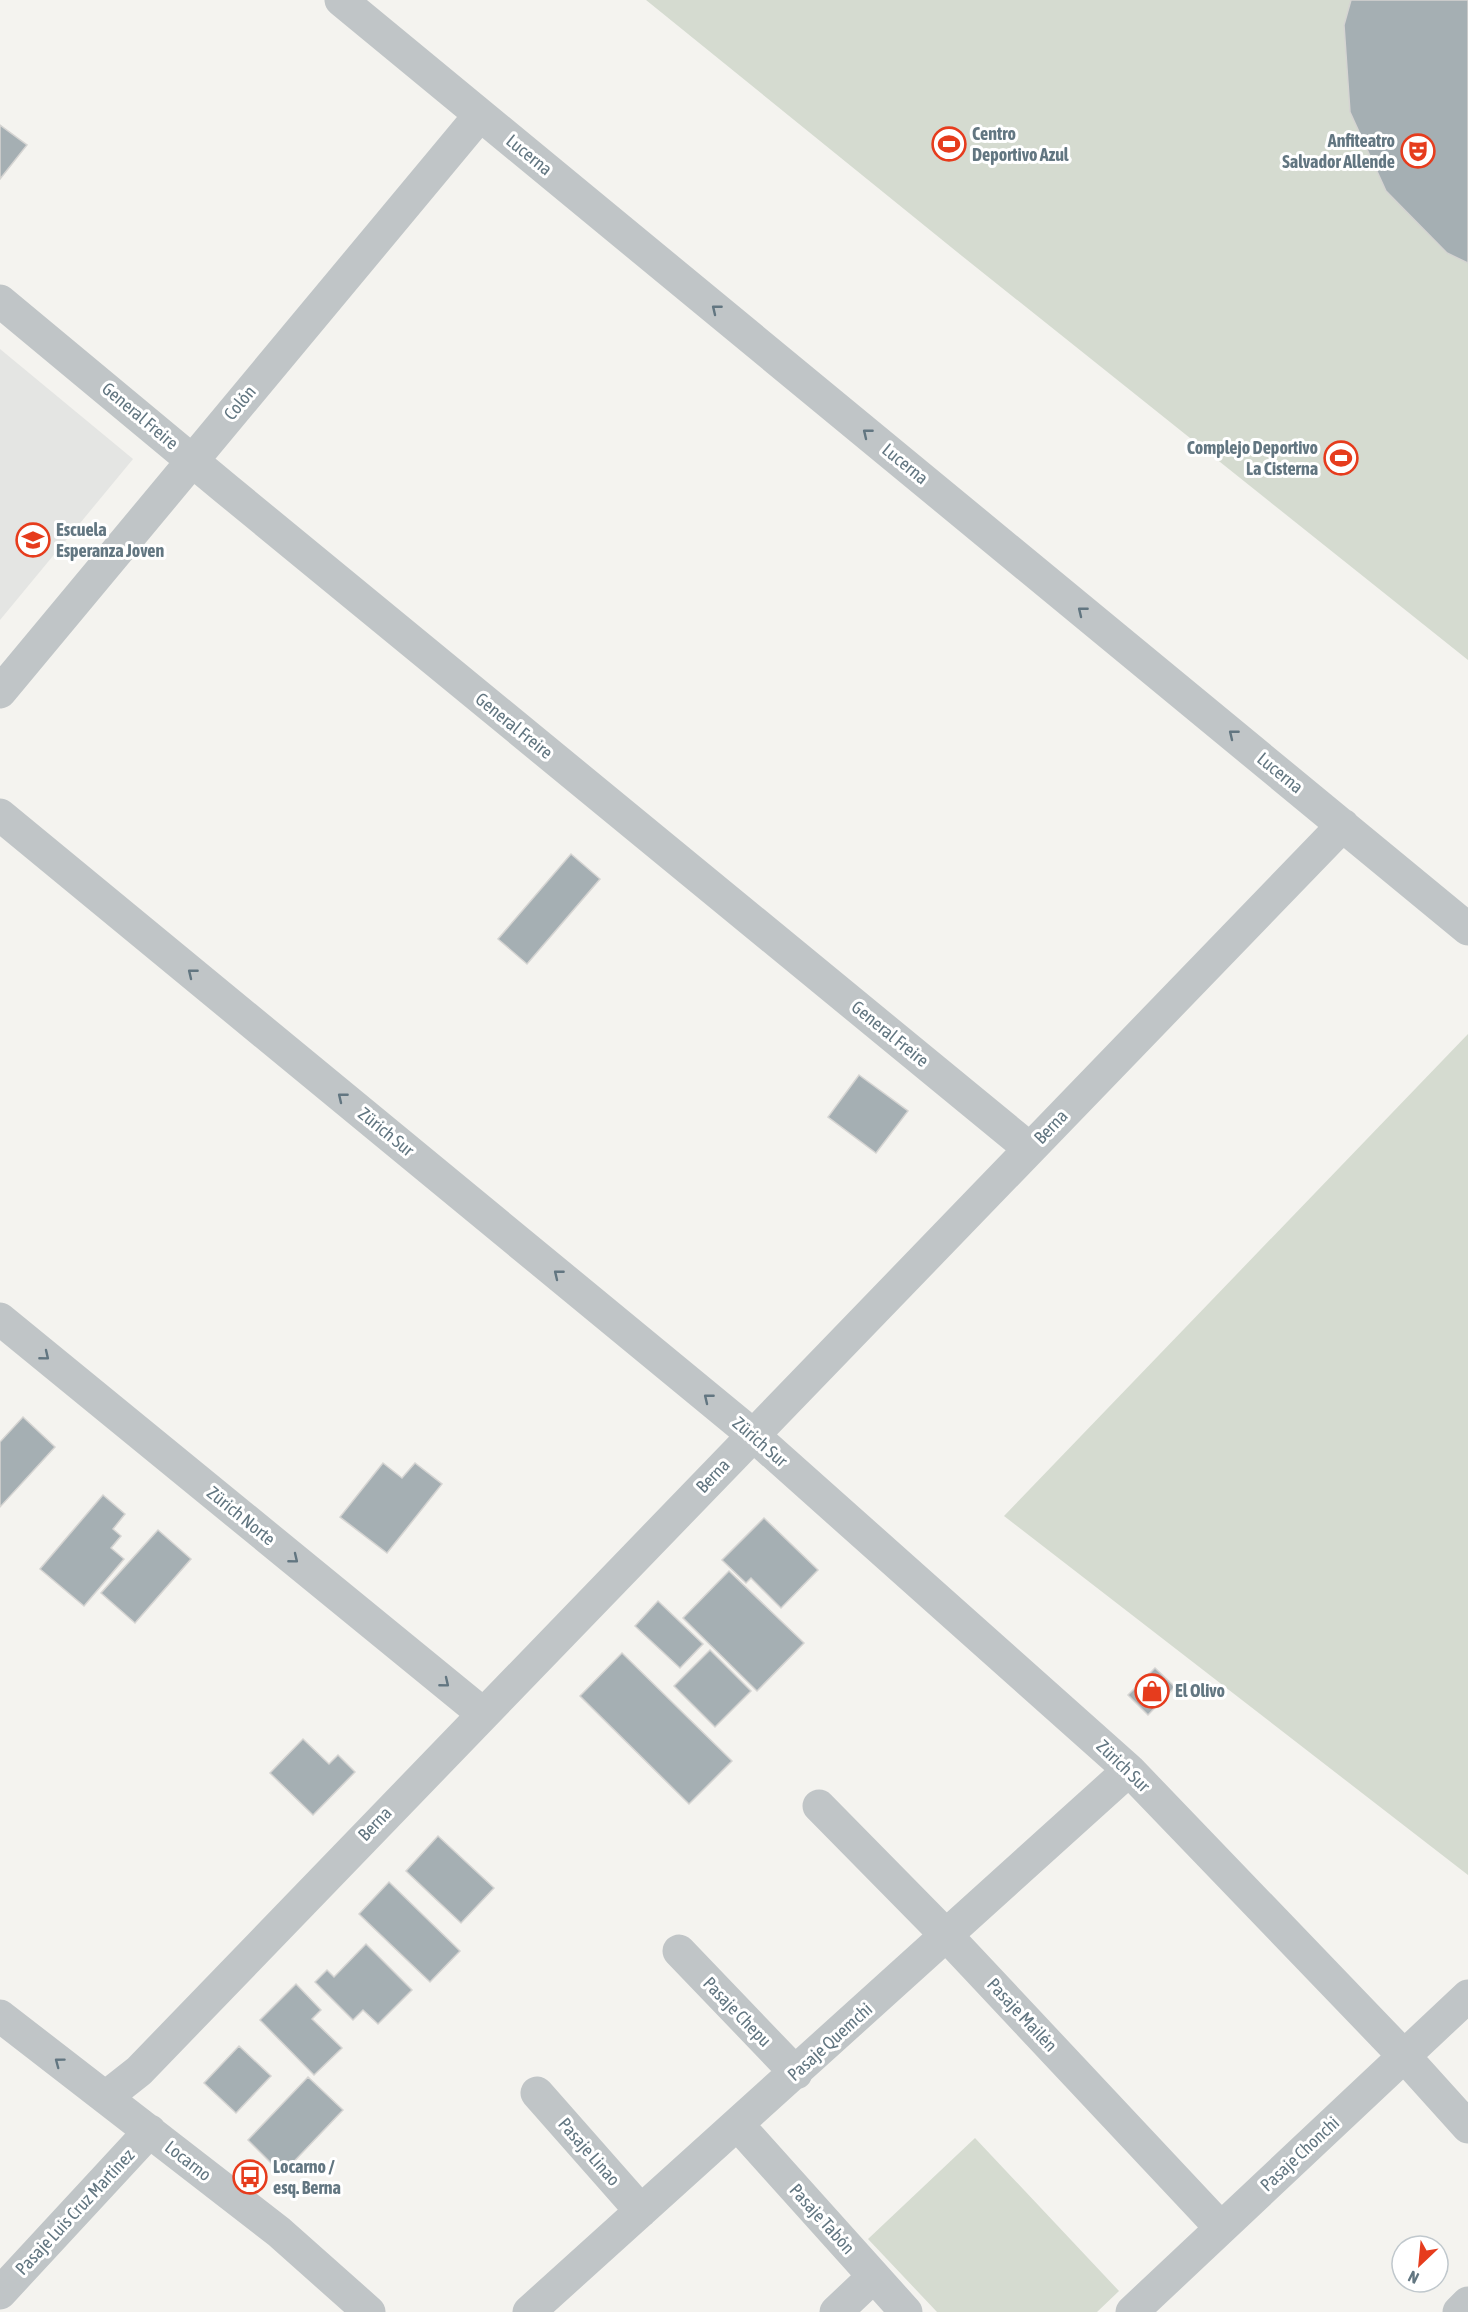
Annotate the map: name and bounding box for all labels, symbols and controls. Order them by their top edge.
place label: Centro Deportivo Azul [972,123,1069,165]
sports icon: Centro Deportivo Azul [931,126,967,162]
street label: Lucerna [502,130,556,179]
place label: Anfiteatro Salvador Allende [1282,130,1395,172]
theatre icon: Anfiteatro Salvador Allende [1400,133,1436,169]
one-way arrow [712,306,723,317]
street label: General Freire [98,378,183,454]
street label: Colón [219,381,260,424]
one-way arrow [863,429,874,440]
place label: Complejo Deportivo La Cisterna [1187,437,1318,479]
street label: Lucerna [878,439,932,488]
sports icon: Complejo Deportivo La Cisterna [1323,440,1359,476]
place label: Escuela Esperanza Joven [56,519,165,561]
school or university icon: Escuela Esperanza Joven [15,522,51,558]
one-way arrow [1078,607,1089,618]
street label: General Freire [472,688,557,763]
one-way arrow [1229,731,1240,742]
street label: Lucerna [1253,748,1307,797]
one-way arrow [188,969,199,980]
street label: General Freire [848,996,933,1071]
one-way arrow [338,1093,349,1104]
street label: Zürich Sur [354,1103,419,1161]
street label: Berna [1029,1105,1072,1148]
one-way arrow [554,1270,565,1281]
one-way arrow [38,1349,49,1360]
one-way arrow [704,1394,715,1405]
street label: Zürich Sur [729,1412,793,1472]
street label: Berna [691,1454,734,1497]
street label: Zürich Norte [203,1482,280,1549]
one-way arrow [287,1552,298,1563]
shop icon: El Olivo [1134,1673,1170,1709]
one-way arrow [438,1675,449,1686]
place label: El Olivo [1175,1680,1225,1701]
street label: Zürich Sur [1092,1735,1155,1796]
street label: Berna [353,1802,396,1845]
street label: Pasaje Chepu [699,1973,776,2051]
street label: Pasaje Mailén [983,1974,1062,2056]
street label: Pasaje Quemchi [783,1998,876,2085]
one-way arrow [55,2058,66,2069]
street label: Pasaje Chonchi [1256,2112,1343,2195]
street label: Pasaje Linao [554,2113,625,2190]
street label: Locarno [161,2136,216,2185]
street label: Pasaje Luis Cruz Martínez [11,2144,139,2279]
place label: Locarno / esq. Berna [273,2156,341,2198]
bus stop icon: Locarno / esq. Berna [232,2159,268,2195]
street label: Pasaje Tabón [785,2179,859,2258]
north arrow [1390,2234,1450,2294]
text: N [1405,2267,1422,2288]

